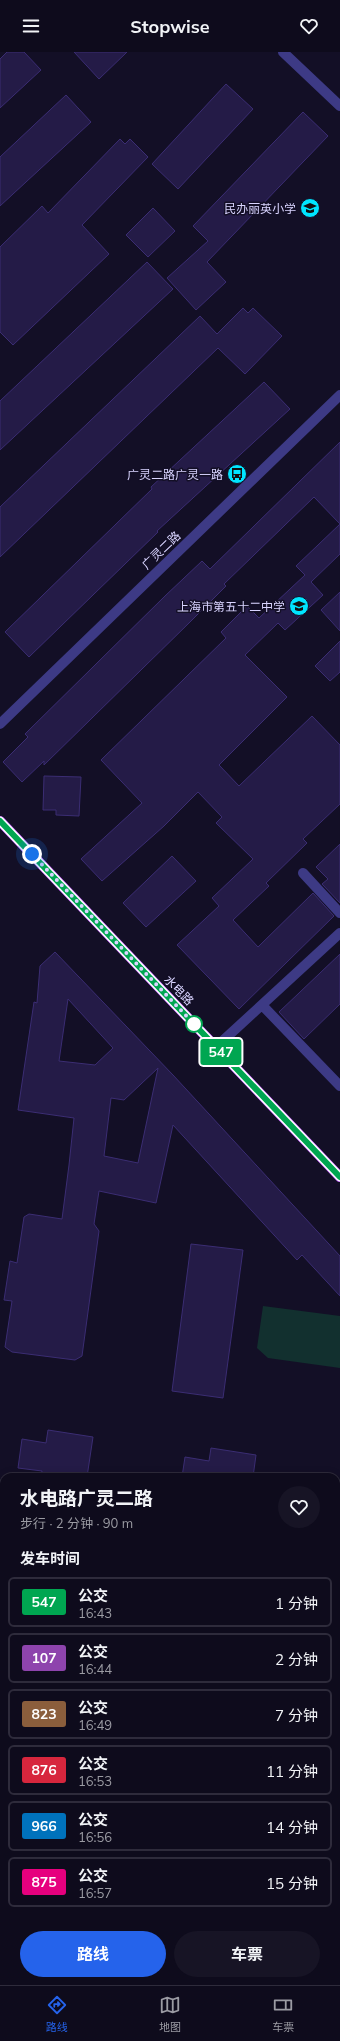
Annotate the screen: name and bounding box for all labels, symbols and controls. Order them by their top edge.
icon: menu [20,15,42,37]
text: Stopwise [130,15,210,38]
icon: heart [298,15,320,37]
school or university icon: 民办丽英小学 [299,197,321,219]
place label: 民办丽英小学 [224,201,296,216]
bus stop icon: 广灵二路广灵一路 [226,463,248,485]
place label: 广灵二路广灵一路 [127,467,223,482]
street label: 广灵二路 [139,528,183,572]
school or university icon: 上海市第五十二中学 [288,595,310,617]
place label: 上海市第五十二中学 [177,599,285,614]
your location [22,844,42,864]
street label: 水电路 [161,972,197,1008]
unlabelled marker [185,1015,203,1033]
line badge: 547 [198,1039,244,1065]
text: 547 [208,1043,234,1061]
text: 水电路广灵二路 [20,1486,153,1510]
button: heart [278,1486,320,1528]
text: 步行 · 2 分钟 · 90 m [20,1515,133,1531]
text: 发车时间 [20,1549,80,1568]
text: 公交 [78,1586,108,1605]
text: 547 [31,1593,57,1611]
text: 1 分钟 [275,1594,318,1613]
text: 16:43 [78,1605,112,1621]
text: 公交 [78,1642,108,1661]
text: 107 [31,1649,57,1667]
text: 2 分钟 [275,1650,318,1669]
text: 16:44 [78,1661,112,1677]
text: 公交 [78,1698,108,1717]
text: 823 [31,1705,57,1723]
text: 7 分钟 [275,1706,318,1725]
text: 16:49 [78,1717,112,1733]
text: 公交 [78,1754,108,1773]
text: 876 [31,1761,57,1779]
text: 11 分钟 [266,1762,318,1781]
text: 16:53 [78,1773,112,1789]
text: 公交 [78,1810,108,1829]
text: 966 [31,1817,57,1835]
text: 14 分钟 [266,1818,318,1837]
text: 16:56 [78,1829,112,1845]
text: 公交 [78,1866,108,1885]
text: 875 [31,1873,57,1891]
text: 15 分钟 [266,1874,318,1893]
text: 16:57 [78,1885,112,1901]
button: 路线 [20,1931,166,1977]
button: 车票 [174,1931,320,1977]
tab: 路线 [46,1994,68,2034]
tab: 地图 [159,1994,181,2034]
tab: 车票 [272,1994,294,2034]

